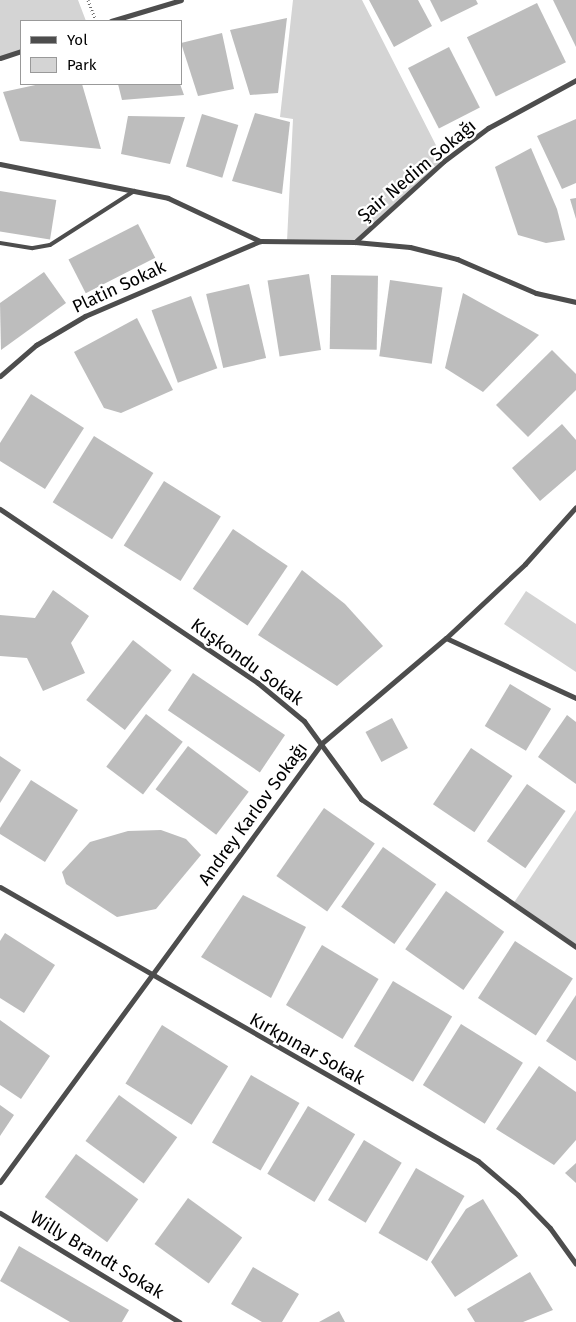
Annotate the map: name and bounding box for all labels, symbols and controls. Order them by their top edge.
legend [20,20,182,85]
text: Yol [67,31,88,49]
text: Park [67,56,97,74]
street label: Şair Nedim Sokağı [353,115,481,227]
street label: Platin Sokak [69,256,169,318]
street label: Kuşkondu Sokak [187,614,307,710]
street label: Andrey Karlov Sokağı [194,738,312,890]
street label: Kırkpınar Sokak [246,1009,368,1089]
street label: Willy Brandt Sokak [26,1207,168,1303]

